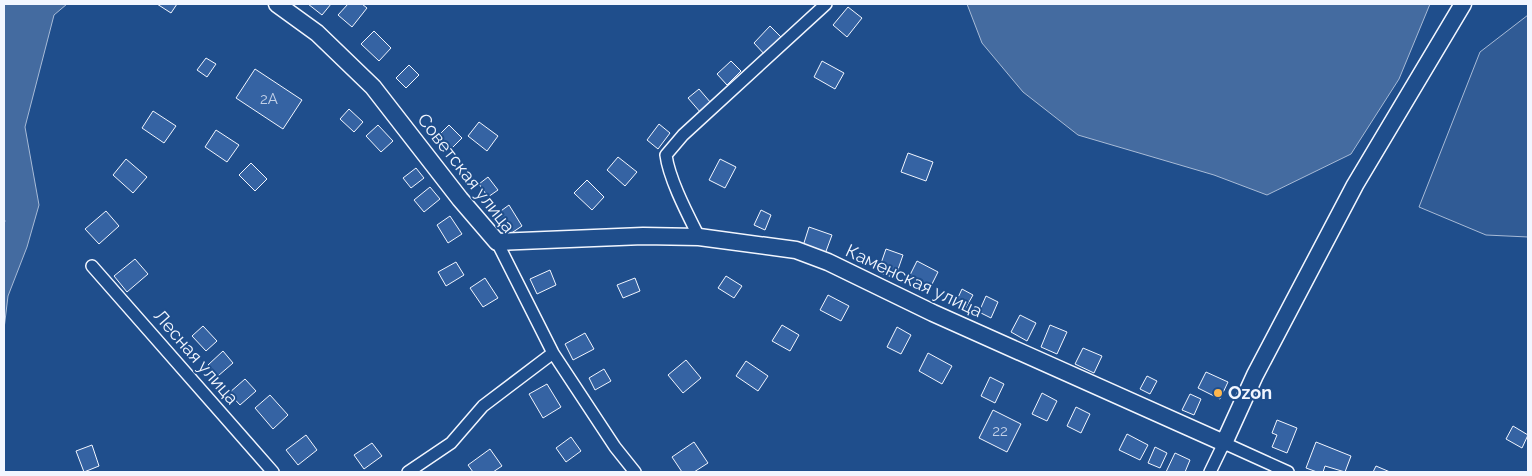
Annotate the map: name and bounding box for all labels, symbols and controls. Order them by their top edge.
house number: 2А [260,90,278,108]
street label: Советская улица [413,109,519,236]
street label: Каменская улица [843,240,986,321]
street label: Лесная улица [150,305,243,408]
place label: Ozon [1228,382,1272,403]
marker: Ozon [1212,387,1224,399]
house number: 22 [992,422,1008,440]

